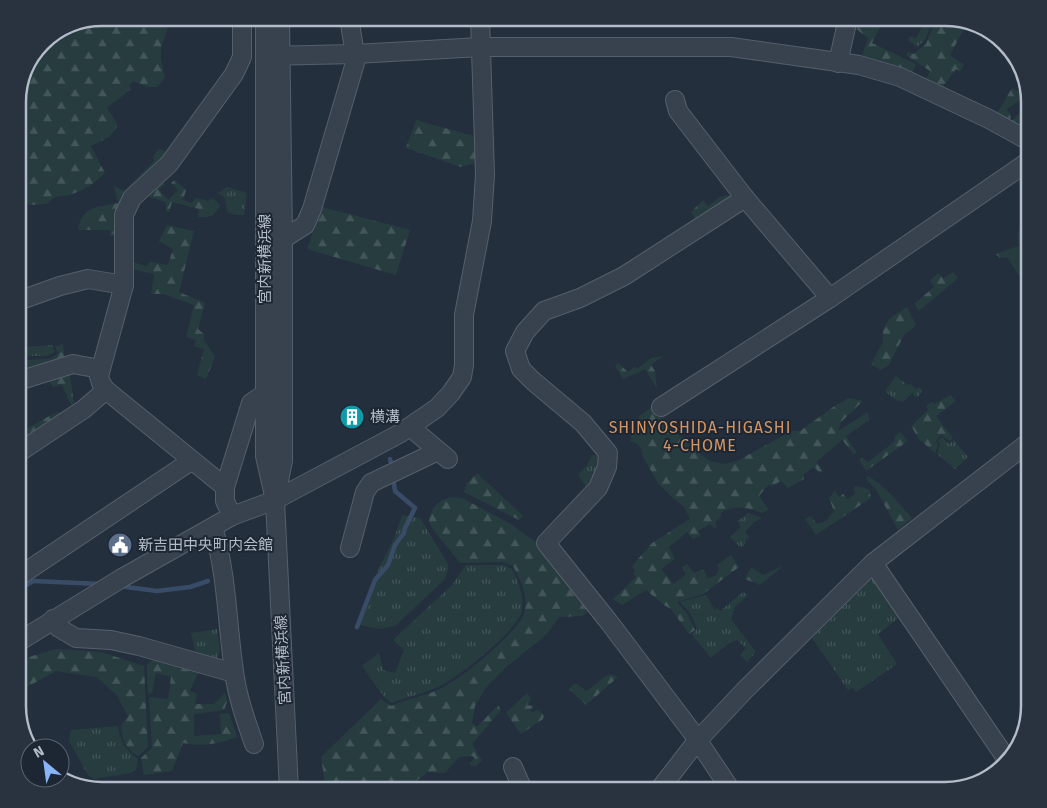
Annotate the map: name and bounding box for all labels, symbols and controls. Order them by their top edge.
street label: 宮内新横浜線 [256,214,274,304]
building icon: 横溝 [339,404,365,430]
place label: 横溝 [370,408,400,426]
district label: SHINYOSHIDA-HIGASHI 4-CHOME [609,418,791,455]
public building icon: 新吉田中央町内会館 [107,532,133,558]
place label: 新吉田中央町内会館 [138,536,273,554]
street label: 宮内新横浜線 [272,615,294,705]
north arrow [20,738,70,788]
text: N [31,742,47,762]

